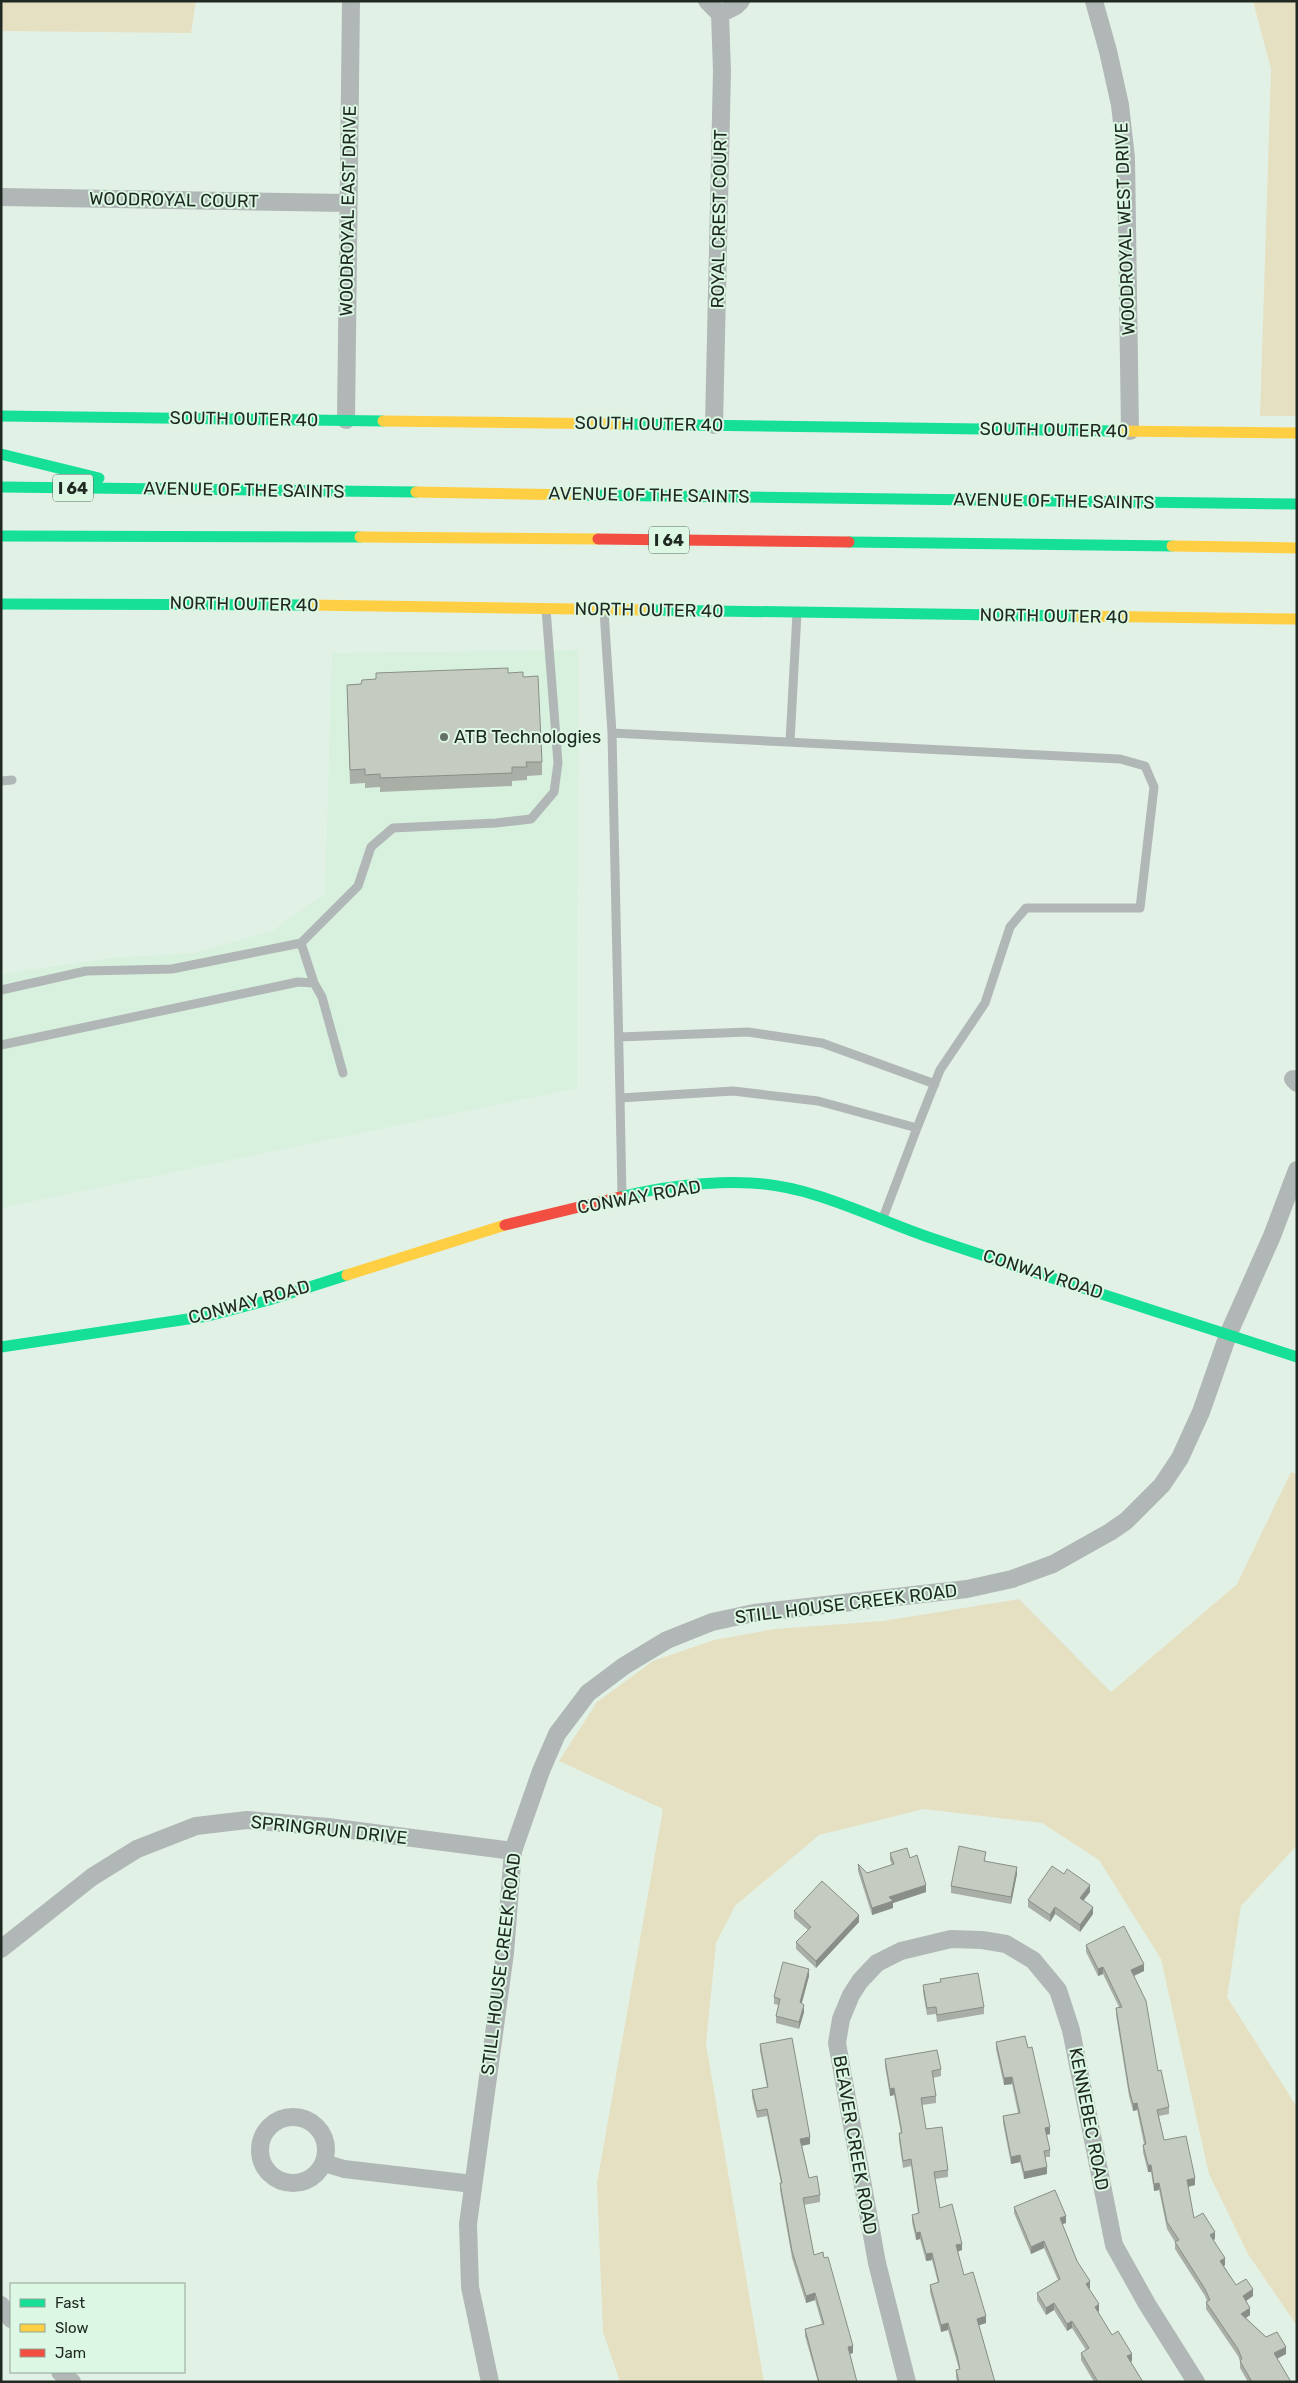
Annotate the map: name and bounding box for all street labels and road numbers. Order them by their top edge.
street label: WOODROYAL EAST DRIVE [335,105,361,317]
street label: WOODROYAL WEST DRIVE [1110,122,1140,336]
street label: ROYAL CREST COURT [706,129,732,309]
street label: WOODROYAL COURT [89,188,259,212]
street label: SOUTH OUTER 40 [169,407,319,431]
street label: SOUTH OUTER 40 [574,412,724,436]
street label: SOUTH OUTER 40 [979,418,1129,442]
road number: I 64 [53,474,93,502]
street label: AVENUE OF THE SAINTS [143,477,345,503]
street label: AVENUE OF THE SAINTS [548,482,750,508]
street label: AVENUE OF THE SAINTS [953,488,1155,514]
road number: I 64 [649,526,689,554]
street label: NORTH OUTER 40 [169,592,319,616]
street label: NORTH OUTER 40 [574,598,724,622]
street label: NORTH OUTER 40 [979,604,1129,628]
street label: CONWAY ROAD [575,1175,703,1219]
street label: CONWAY ROAD [980,1244,1106,1304]
street label: CONWAY ROAD [186,1275,312,1329]
street label: STILL HOUSE CREEK ROAD [734,1579,958,1629]
street label: SPRINGRUN DRIVE [250,1811,408,1849]
street label: STILL HOUSE CREEK ROAD [476,1852,526,2076]
street label: KENNEBEC ROAD [1064,2046,1114,2192]
street label: BEAVER CREEK ROAD [828,2054,882,2236]

